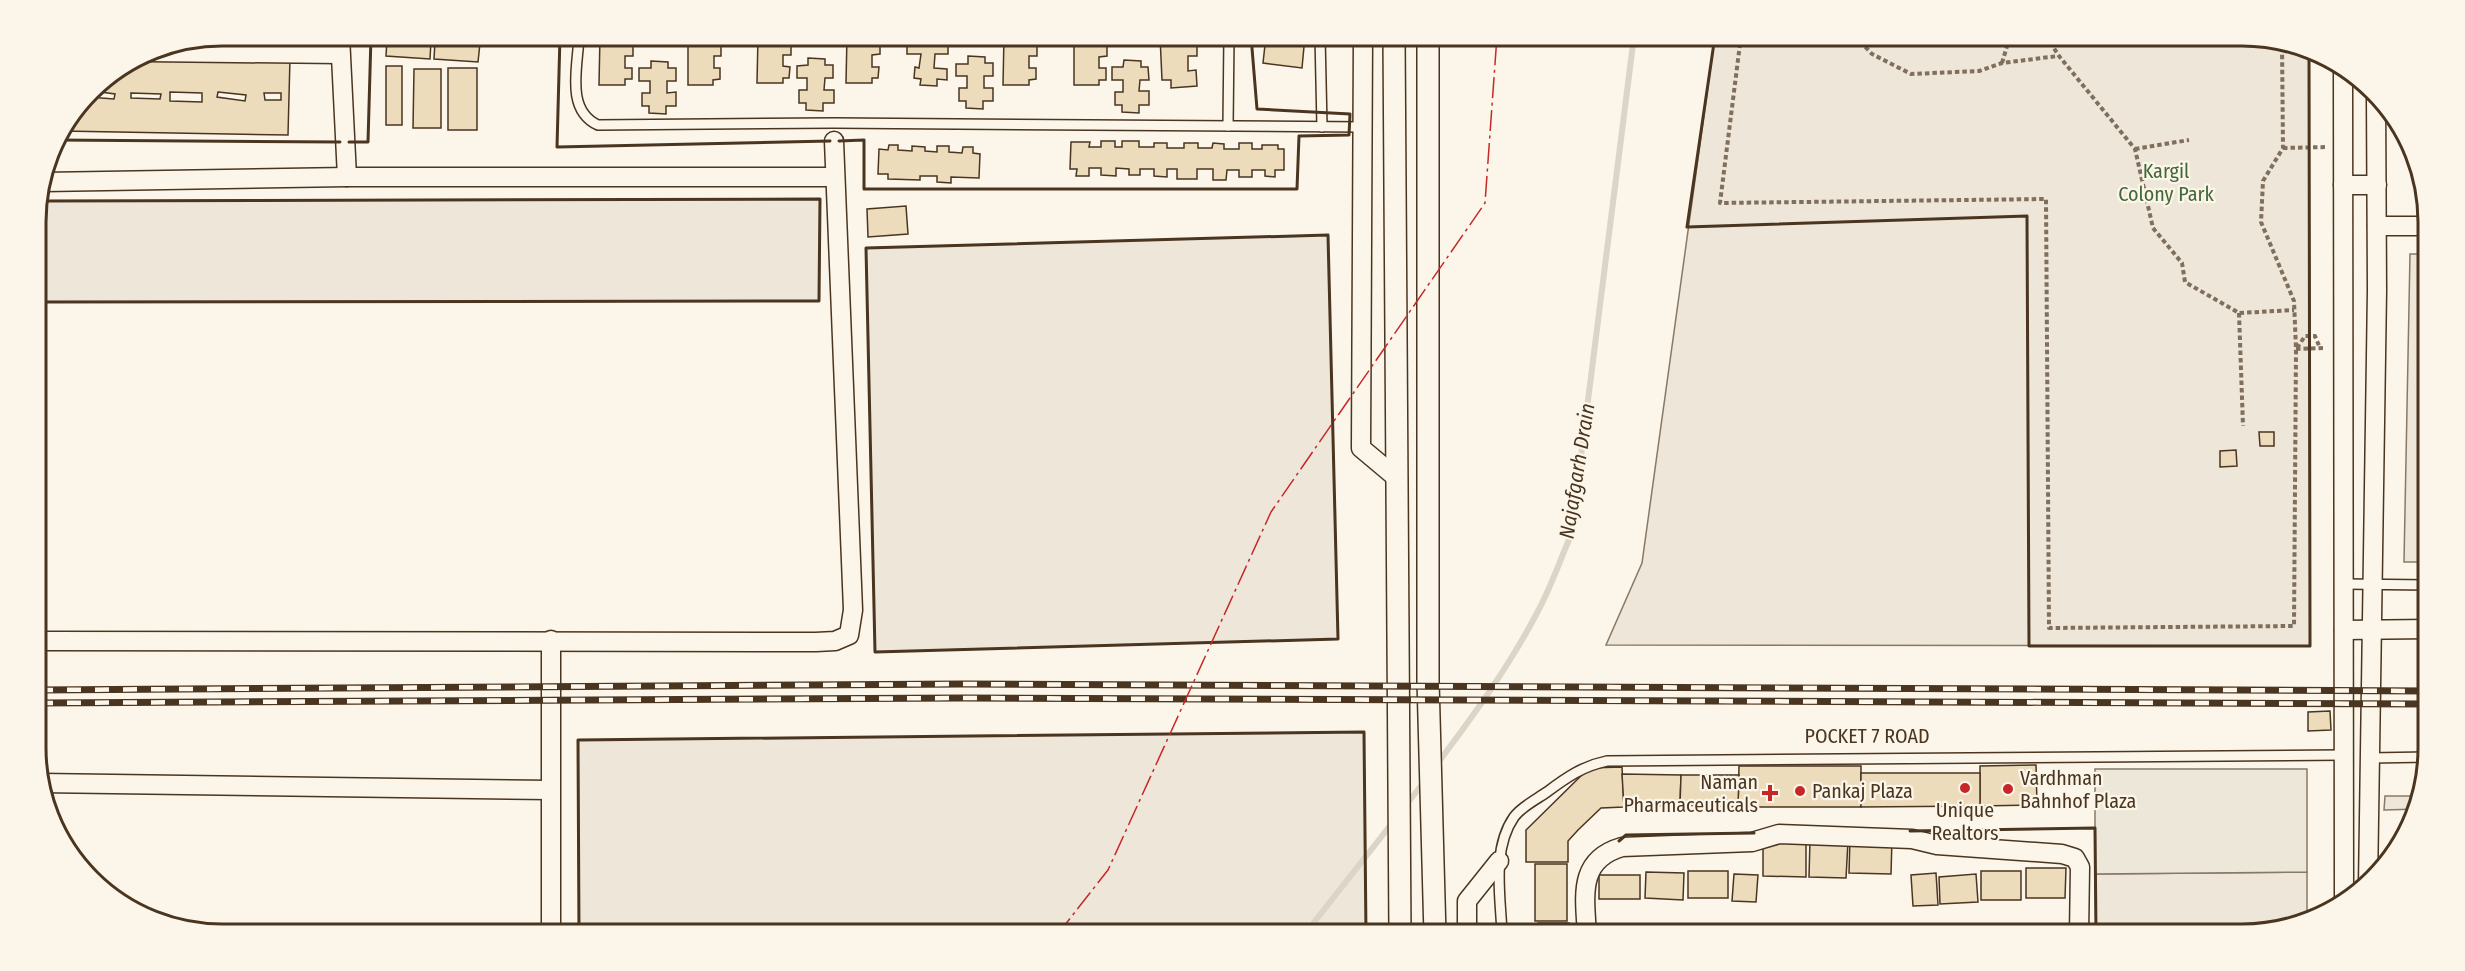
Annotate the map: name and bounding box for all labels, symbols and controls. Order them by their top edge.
park label: Kargil Colony Park [2118,159,2214,206]
water label: Najafgarh Drain [1553,401,1601,541]
street label: POCKET 7 ROAD [1804,724,1930,748]
place label: Vardhman Bahnhof Plaza [2020,766,2136,813]
place label: Naman Pharmaceuticals [1624,770,1758,817]
place label: Pankaj Plaza [1812,779,1913,803]
marker: Unique Realtors [1958,781,1972,795]
marker: Vardhman Bahnhof Plaza [2001,782,2015,796]
marker: Pankaj Plaza [1793,784,1807,798]
marker: Naman Pharmaceuticals [1763,786,1777,800]
place label: Unique Realtors [1931,798,1999,845]

